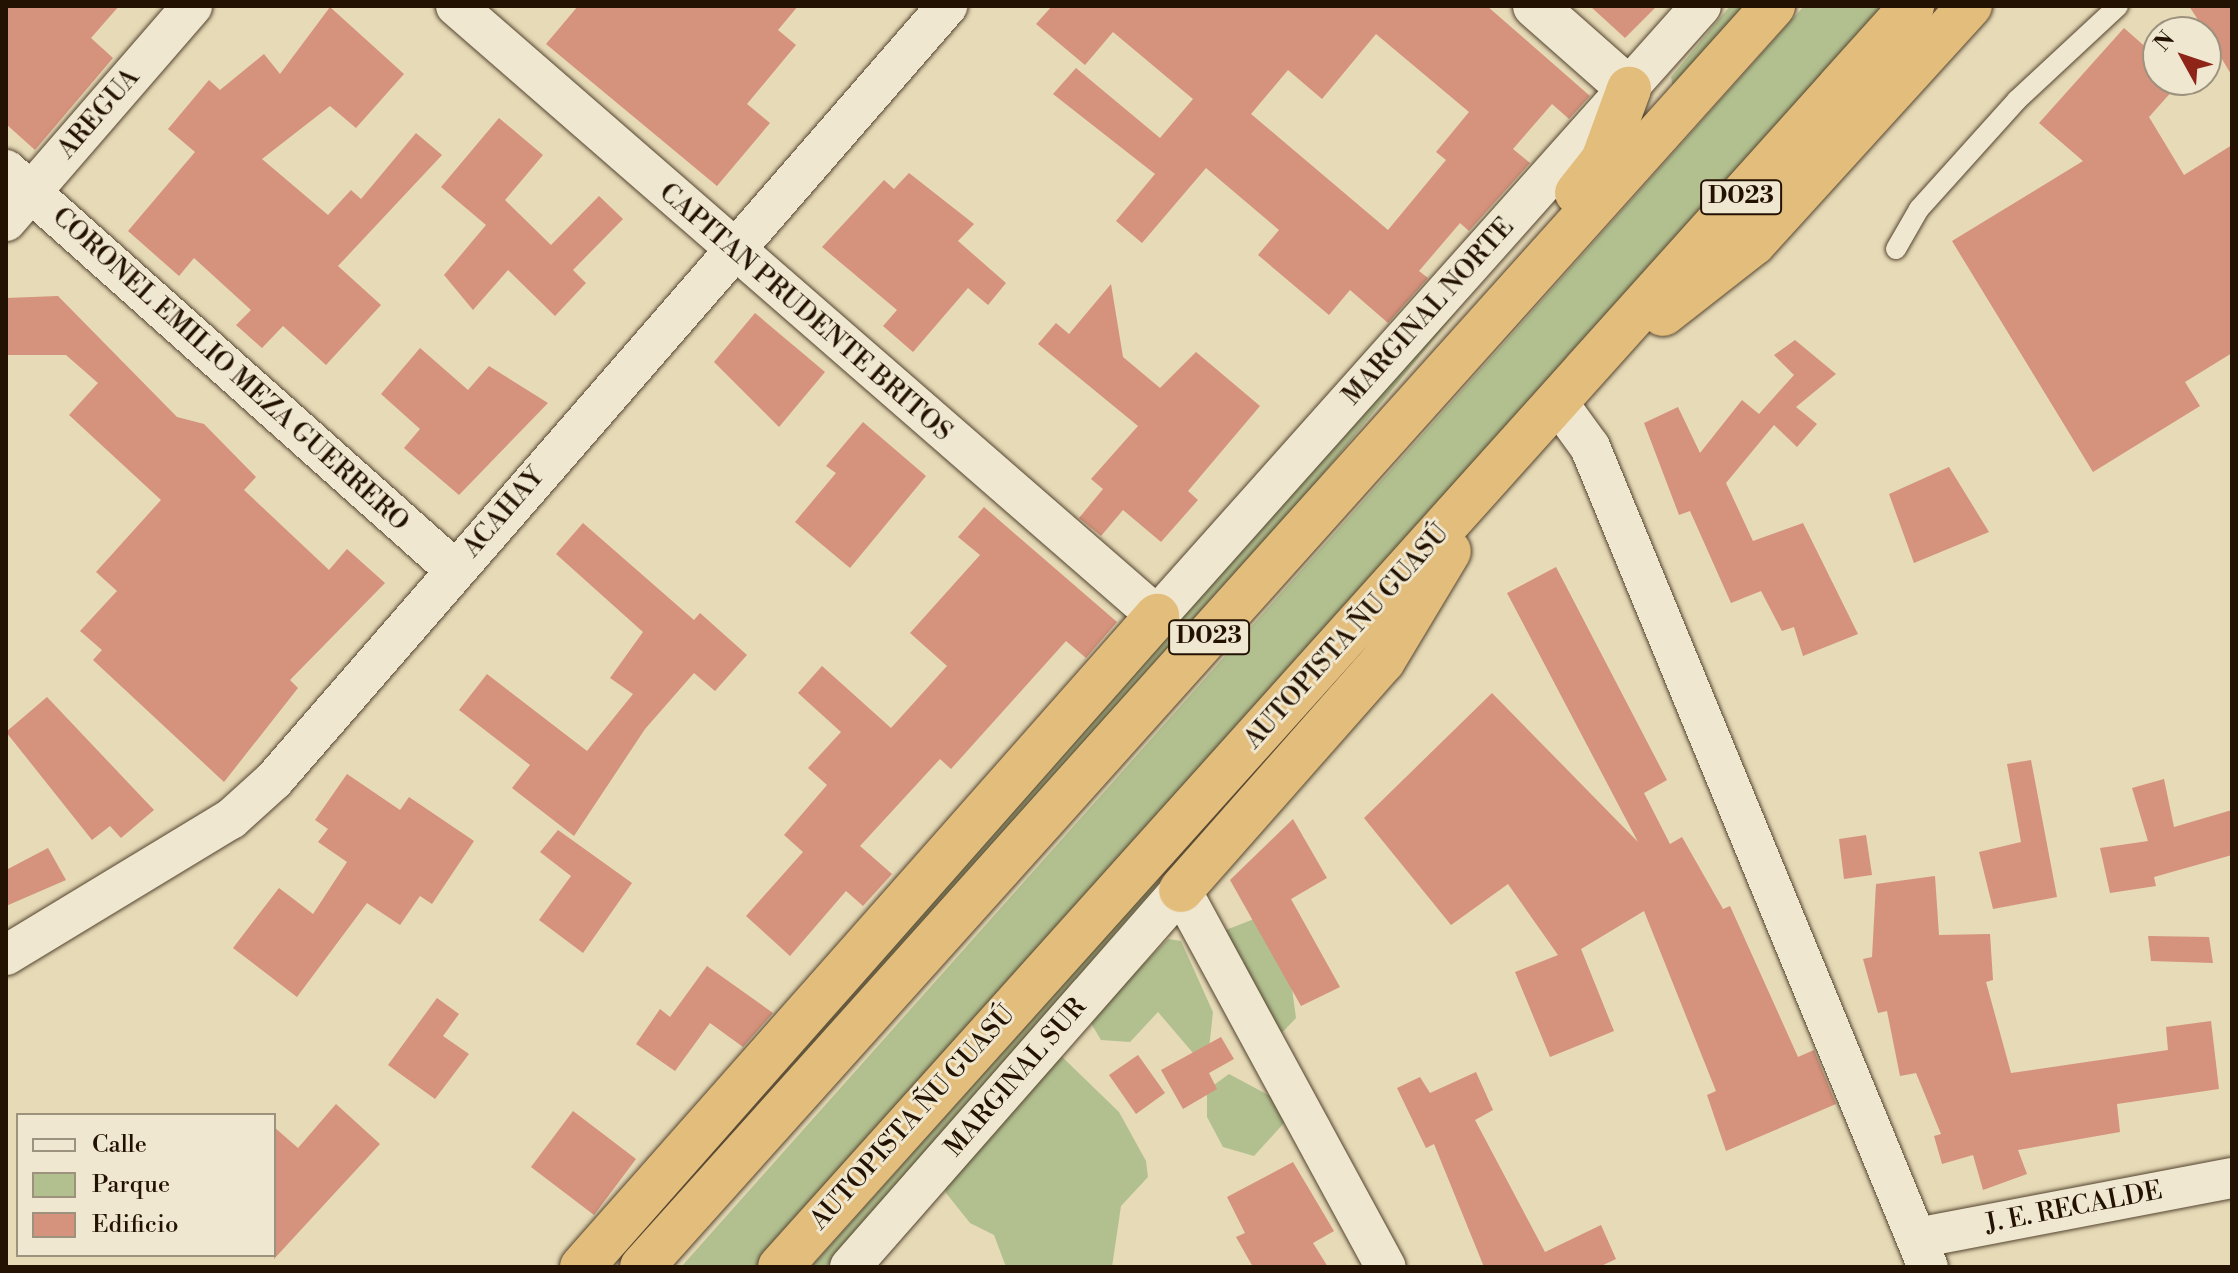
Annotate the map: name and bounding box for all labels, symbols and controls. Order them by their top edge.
north arrow [2142,16,2222,96]
text: N [2149,26,2181,57]
street label: AREGUA [52,63,146,165]
street label: CAPITAN PRUDENTE BRITOS [652,177,958,449]
road number: D023 [1699,177,1783,217]
street label: CORONEL EMILIO MEZA GUERRERO [45,202,415,538]
street label: MARGINAL NORTE [1337,212,1521,412]
street label: ACAHAY [457,462,551,564]
street label: AUTOPISTA ÑU GUASÚ [1238,519,1456,755]
road number: D023 [1167,617,1251,657]
street label: MARGINAL SUR [939,993,1093,1163]
street label: AUTOPISTA ÑU GUASÚ [804,1000,1022,1236]
legend [16,1113,276,1257]
text: Calle [92,1130,147,1160]
text: Parque [92,1170,170,1200]
street label: J. E. RECALDE [1983,1176,2165,1240]
text: Edificio [92,1210,178,1240]

